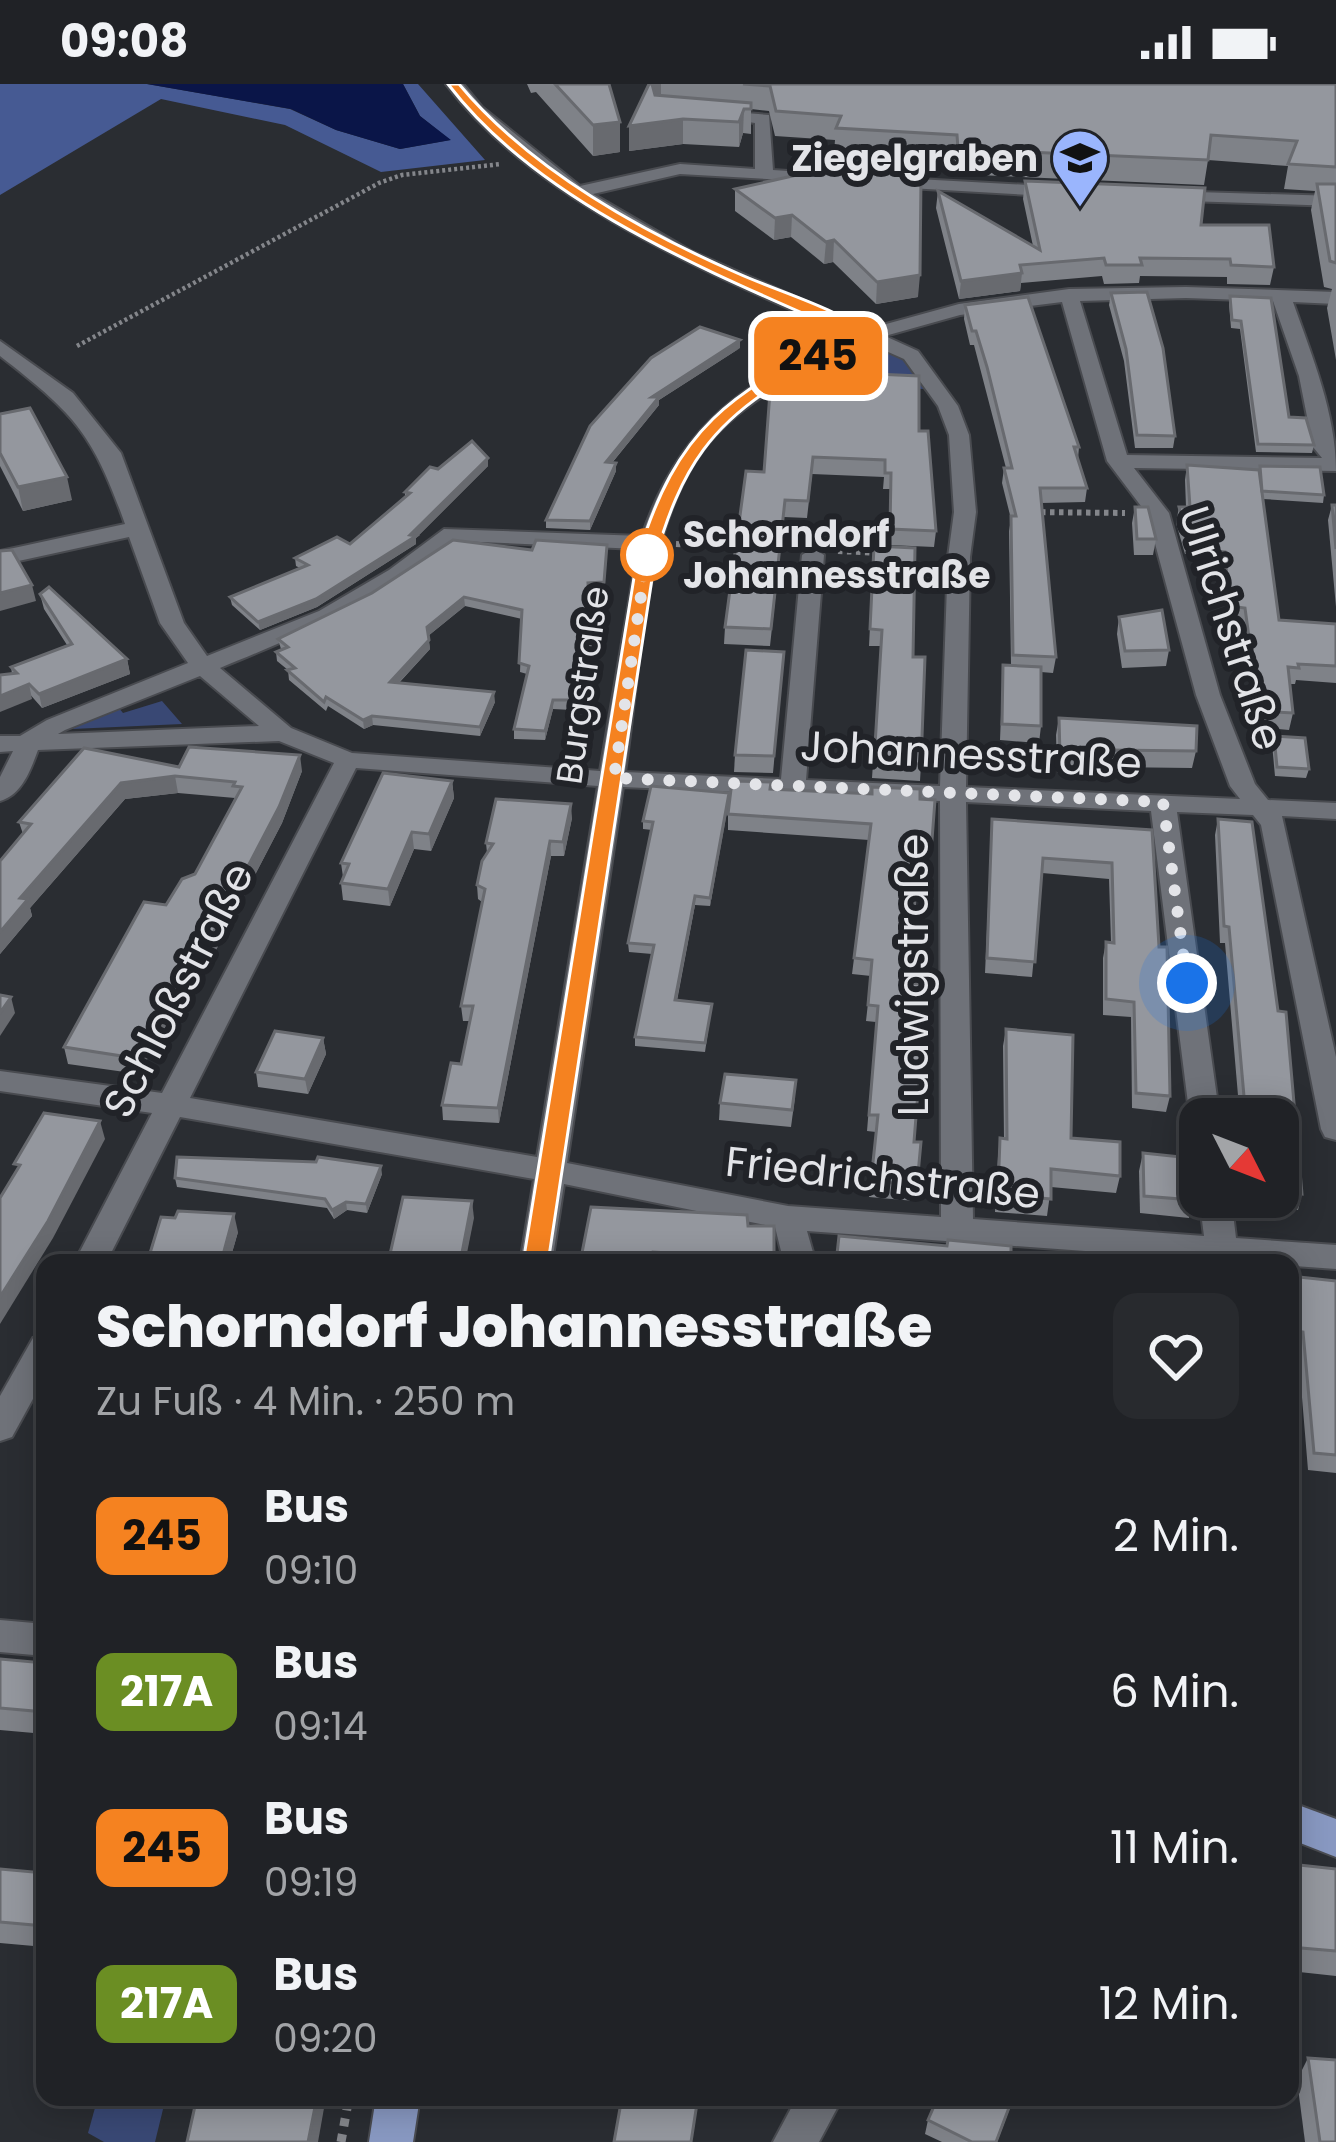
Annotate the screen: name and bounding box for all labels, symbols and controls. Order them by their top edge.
text: 09:08 [60,10,188,73]
school or university icon: Ziegelgraben [1049,127,1111,209]
place label: Ziegelgraben [791,133,1038,184]
line badge: 245 [749,317,887,395]
text: 245 [778,326,858,385]
street label: Ulrichstraße [1164,499,1299,758]
place label: Schorndorf Johannesstraße [683,509,990,601]
marker: Schorndorf Johannesstraße [622,530,672,580]
street label: Burgstraße [543,583,622,787]
street label: Johannesstraße [799,716,1143,793]
street label: Ludwigstraße [884,834,943,1116]
street label: Schloßstraße [89,853,268,1128]
your location [1157,953,1217,1013]
north arrow [1179,1098,1299,1218]
map controls [1179,1098,1299,1218]
street label: Friedrichstraße [723,1132,1043,1223]
text: Schorndorf Johannesstraße [96,1287,932,1367]
button: heart [1113,1293,1239,1419]
text: Zu Fuß · 4 Min. · 250 m [96,1374,515,1429]
text: Bus [264,1475,349,1538]
text: 2 Min. [1113,1504,1239,1567]
text: 245 [122,1506,202,1565]
text: 09:10 [264,1543,358,1598]
text: Bus [273,1631,358,1694]
text: 6 Min. [1110,1660,1239,1723]
text: 217A [120,1662,213,1721]
text: 09:14 [273,1699,368,1754]
text: Bus [264,1787,349,1850]
text: 11 Min. [1110,1816,1239,1879]
text: 245 [122,1818,202,1877]
text: 09:19 [264,1855,358,1910]
text: Bus [273,1943,358,2006]
text: 12 Min. [1099,1972,1239,2035]
text: 217A [120,1974,213,2033]
text: 09:20 [273,2011,378,2066]

